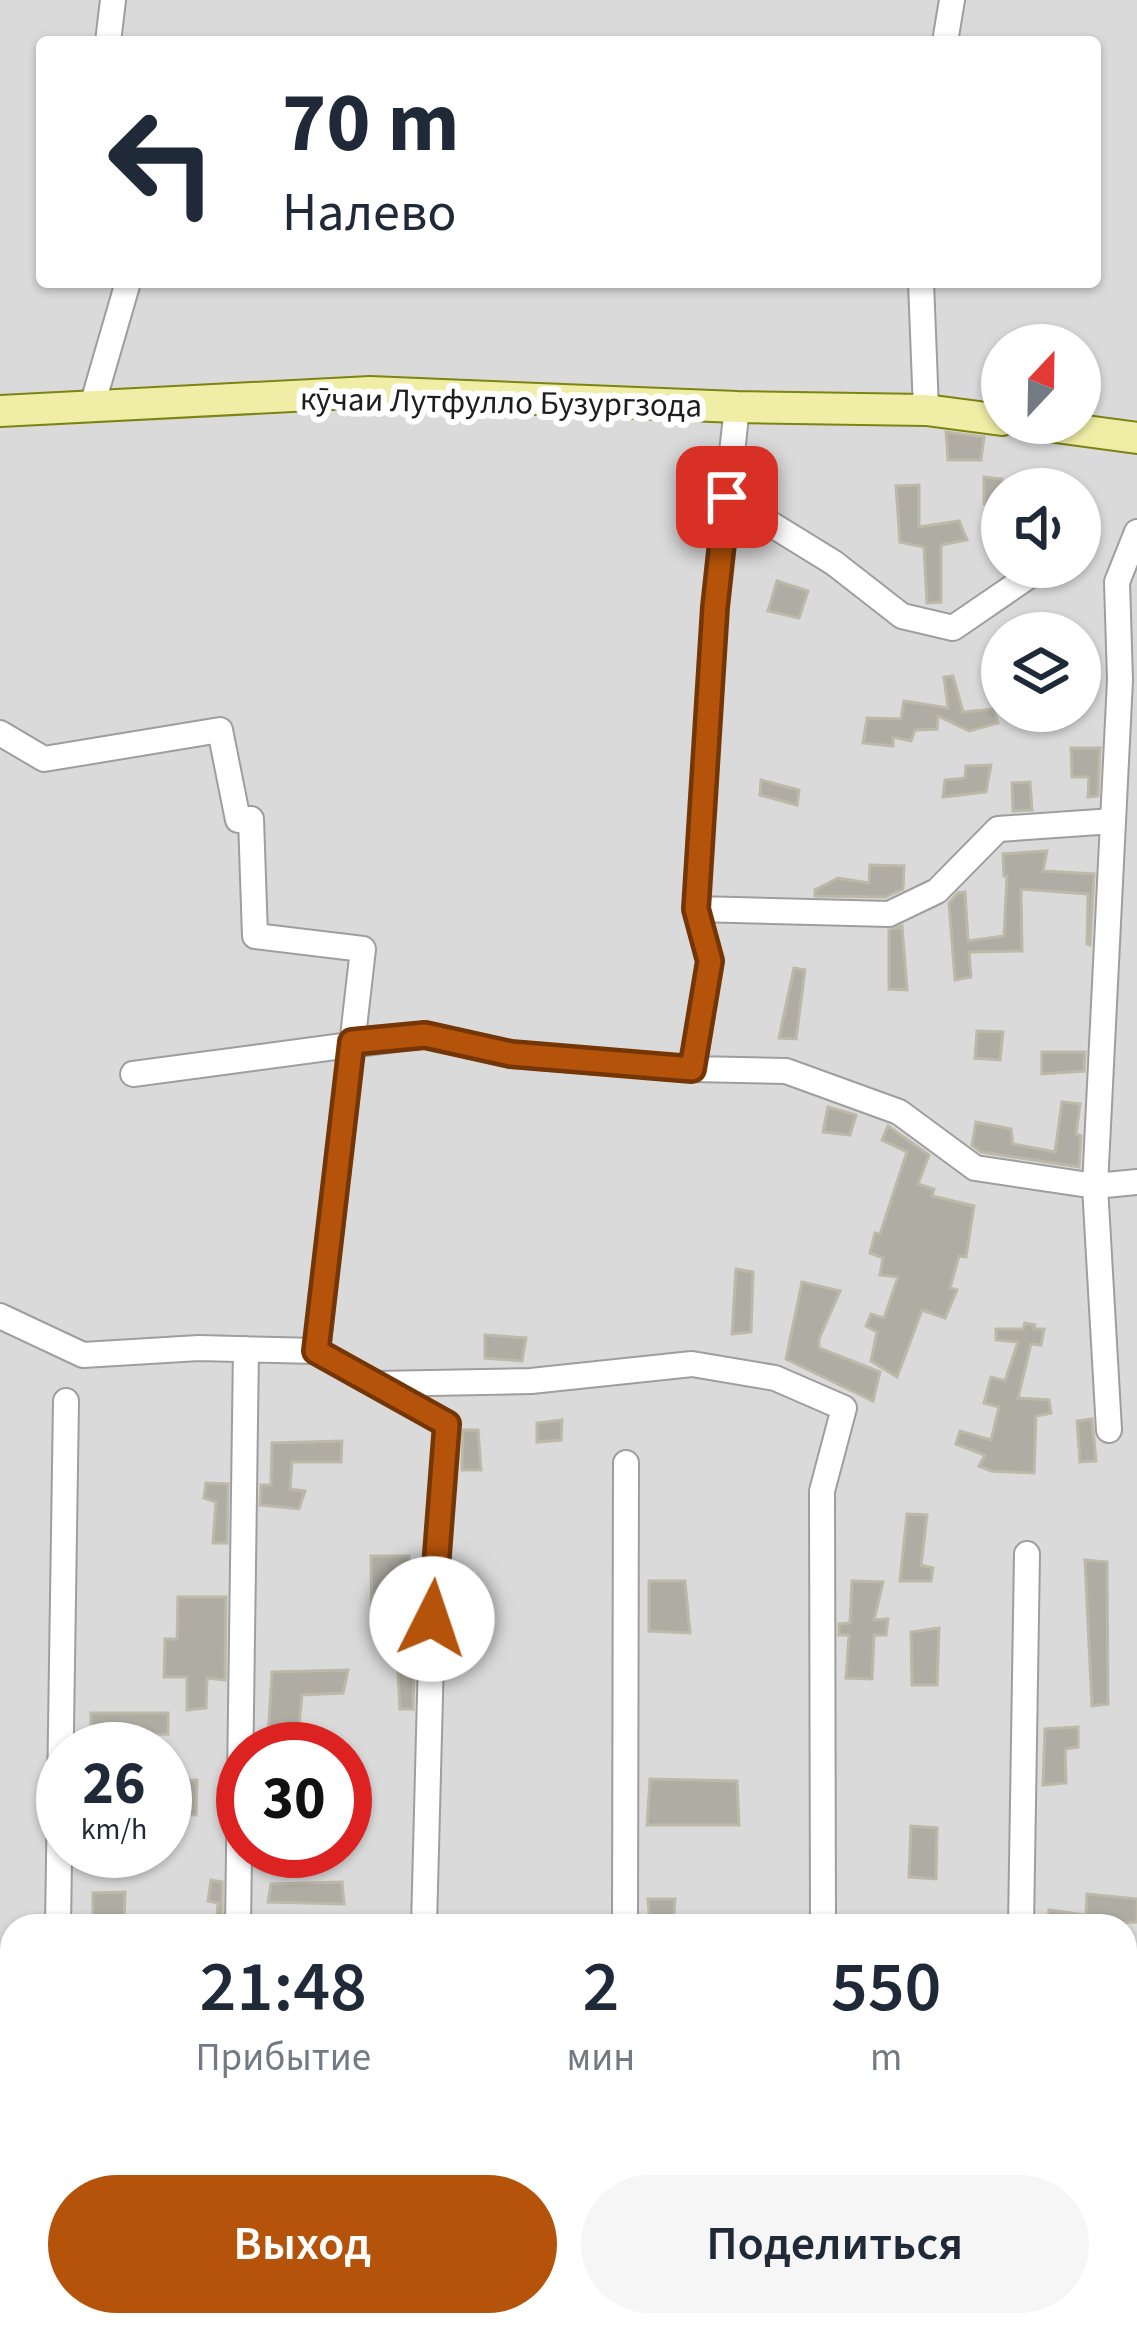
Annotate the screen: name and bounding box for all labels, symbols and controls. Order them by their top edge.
text: 70 m [282,64,460,184]
icon: left [84,84,240,240]
text: Налево [282,175,457,252]
north arrow [981,324,1101,444]
map controls [981,324,1101,732]
street label: кӯчаи Лутфулло Бузургзода [299,375,702,430]
pin [676,446,778,548]
icon: arrive [694,464,760,530]
button: sound [981,468,1101,588]
button: layers [981,612,1101,732]
position arrow [369,1556,495,1682]
speed limit sign: 30 [216,1722,372,1878]
text: 26 [82,1742,146,1827]
text: km/h [81,1808,147,1851]
text: 21:48 [200,1936,367,2039]
text: 2 [582,1936,619,2039]
text: 550 [831,1936,942,2039]
text: Прибытие [195,2030,371,2086]
text: мин [567,2030,635,2086]
text: m [870,2030,902,2086]
button: Выход [48,2175,557,2313]
button: Поделиться [581,2175,1089,2313]

